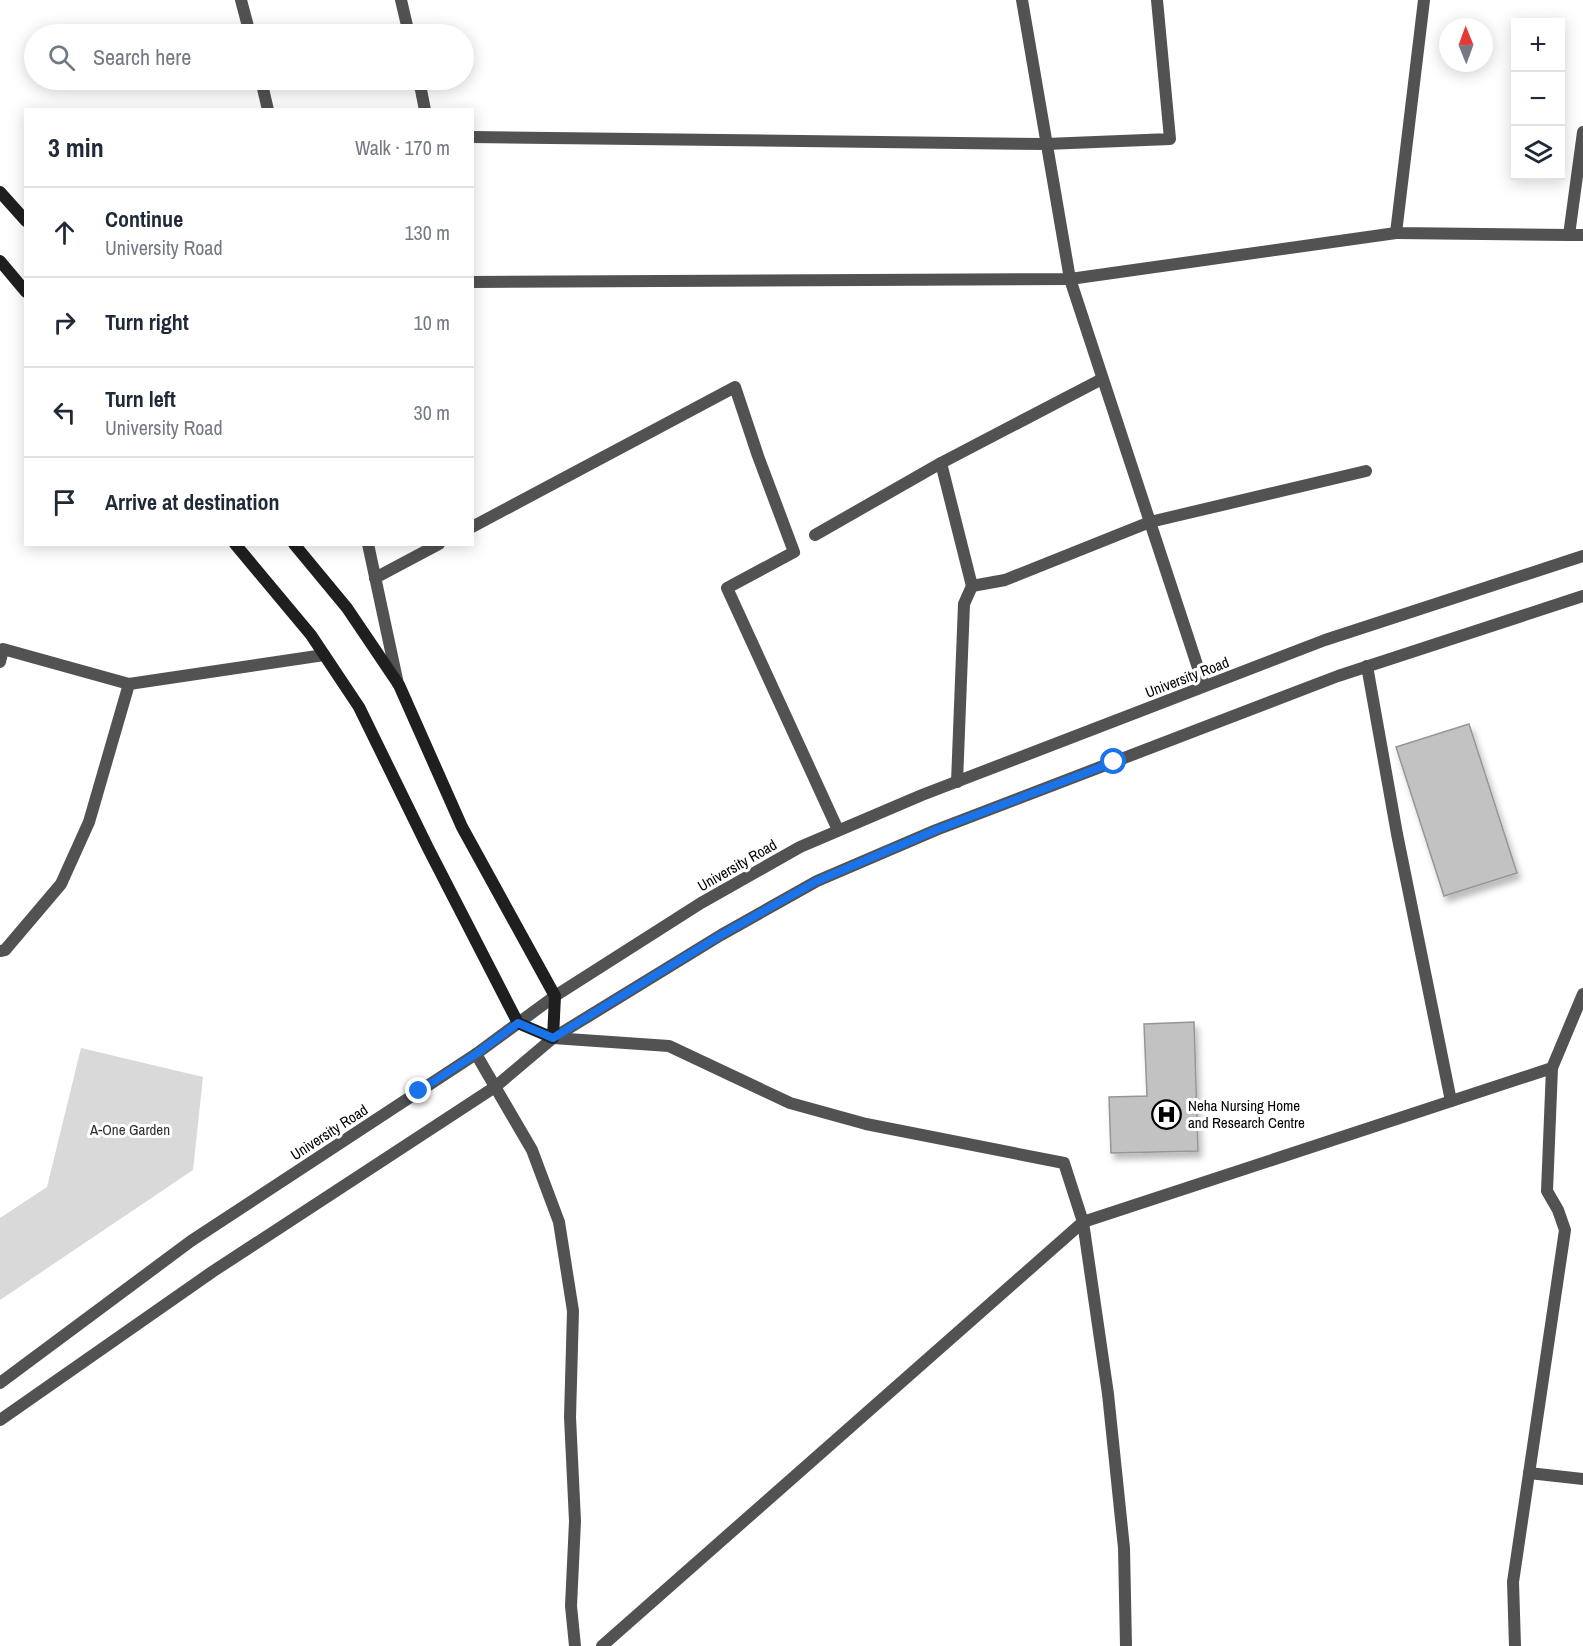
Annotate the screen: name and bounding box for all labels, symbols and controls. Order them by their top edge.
north arrow [1439,18,1493,72]
map controls [1511,18,1565,180]
button: + [1511,18,1565,72]
search box [24,24,474,90]
icon: search [45,41,78,74]
text: Search here [93,42,191,72]
button: − [1511,72,1565,126]
button: layers [1511,126,1565,180]
text: 3 min [48,130,104,165]
text: Walk · 170 m [355,134,450,161]
text: Continue [105,204,183,234]
icon: ahead [48,216,81,249]
text: 130 m [404,219,450,246]
text: University Road [105,234,223,261]
icon: right [48,306,81,339]
text: Turn right [105,307,189,337]
text: 10 m [414,309,450,336]
text: Turn left [105,384,176,414]
icon: left [48,396,81,429]
text: 30 m [414,399,450,426]
text: University Road [105,414,223,441]
icon: arrive [48,486,81,519]
text: Arrive at destination [105,487,279,517]
street label: University Road [1142,651,1232,703]
route start [1100,748,1126,774]
street label: University Road [694,834,780,896]
route end [405,1077,431,1103]
place label: Neha Nursing Home and Research Centre [1188,1095,1305,1133]
hospital icon: Neha Nursing Home and Research Centre [1151,1098,1183,1130]
street label: University Road [286,1099,372,1165]
park label: A-One Garden [89,1119,170,1140]

